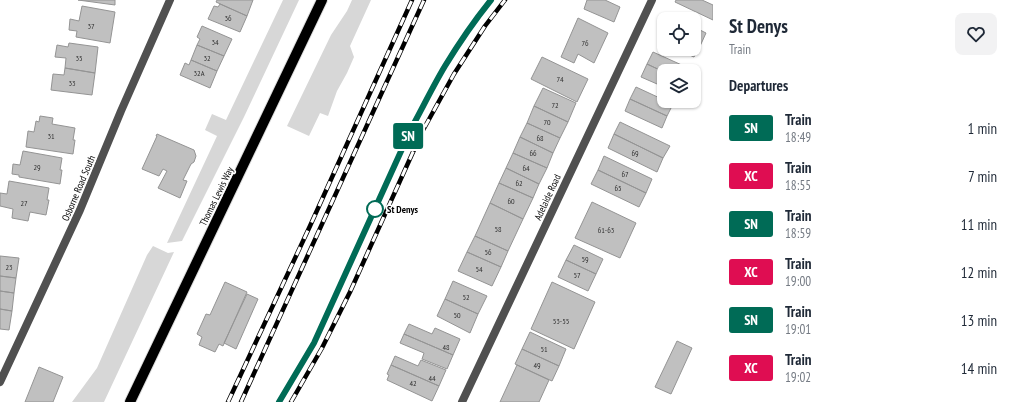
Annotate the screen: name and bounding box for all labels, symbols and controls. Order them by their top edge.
map controls [657,12,701,108]
button: locate [657,12,701,56]
house number: 36 [224,13,232,23]
button: heart [955,13,997,55]
text: St Denys [729,14,788,38]
house number: 37 [87,21,95,31]
house number: 34 [211,37,219,47]
house number: 76 [581,38,589,48]
text: Train [729,41,751,58]
house number: 35 [75,53,83,63]
house number: 32 [203,53,211,63]
button: layers [657,64,701,108]
house number: 32A [194,68,205,78]
house number: 74 [556,74,564,84]
text: Departures [729,76,788,95]
house number: 33 [68,78,76,88]
house number: 72 [551,100,559,110]
text: Train [785,110,812,129]
house number: 70 [543,117,551,127]
text: SN [744,119,758,137]
text: 1 min [967,119,997,138]
line badge: SN [390,123,426,149]
text: SN [401,127,415,145]
text: 18:49 [785,129,811,146]
house number: 31 [47,131,55,141]
house number: 68 [536,133,544,143]
house number: 66 [529,148,537,158]
house number: 69 [631,148,639,158]
street label: Osborne Road South [59,153,98,223]
text: Train [785,158,812,177]
house number: 29 [33,162,41,172]
house number: 64 [522,163,530,173]
street label: Thomas Lewis Way [196,164,237,228]
text: XC [744,167,758,185]
text: 7 min [968,167,997,186]
house number: 67 [621,169,629,179]
street label: Adelaide Road [531,172,564,222]
text: 18:55 [785,177,811,194]
house number: 62 [515,178,523,188]
house number: 65 [614,183,622,193]
house number: 60 [507,196,515,206]
house number: 27 [20,198,28,208]
marker: St Denys [366,200,384,218]
place label: St Denys [387,203,418,216]
text: Train [785,206,812,225]
text: SN [744,215,758,233]
text: 11 min [961,215,997,234]
house number: 58 [494,224,502,234]
house number: 61-63 [598,225,615,235]
text: 18:59 [785,225,811,242]
house number: 56 [484,247,492,257]
house number: 59 [581,254,589,264]
text: Train [785,254,812,273]
house number: 23 [5,262,13,272]
text: XC [744,263,758,281]
text: 12 min [961,263,997,282]
house number: 54 [475,264,483,274]
house number: 57 [573,270,581,280]
text: 19:00 [785,273,811,290]
house number: 52 [462,292,470,302]
text: Train [785,302,812,321]
house number: 50 [453,310,461,320]
text: SN [744,311,758,329]
text: 13 min [961,311,997,330]
house number: 53-55 [553,316,569,326]
text: 19:01 [785,321,811,338]
house number: 48 [442,342,450,352]
house number: 51 [540,344,548,354]
text: Train [785,350,812,369]
text: XC [744,359,758,377]
text: 14 min [961,359,997,378]
house number: 49 [533,360,541,370]
text: 19:02 [785,369,811,386]
house number: 44 [428,373,436,383]
house number: 42 [409,378,417,388]

